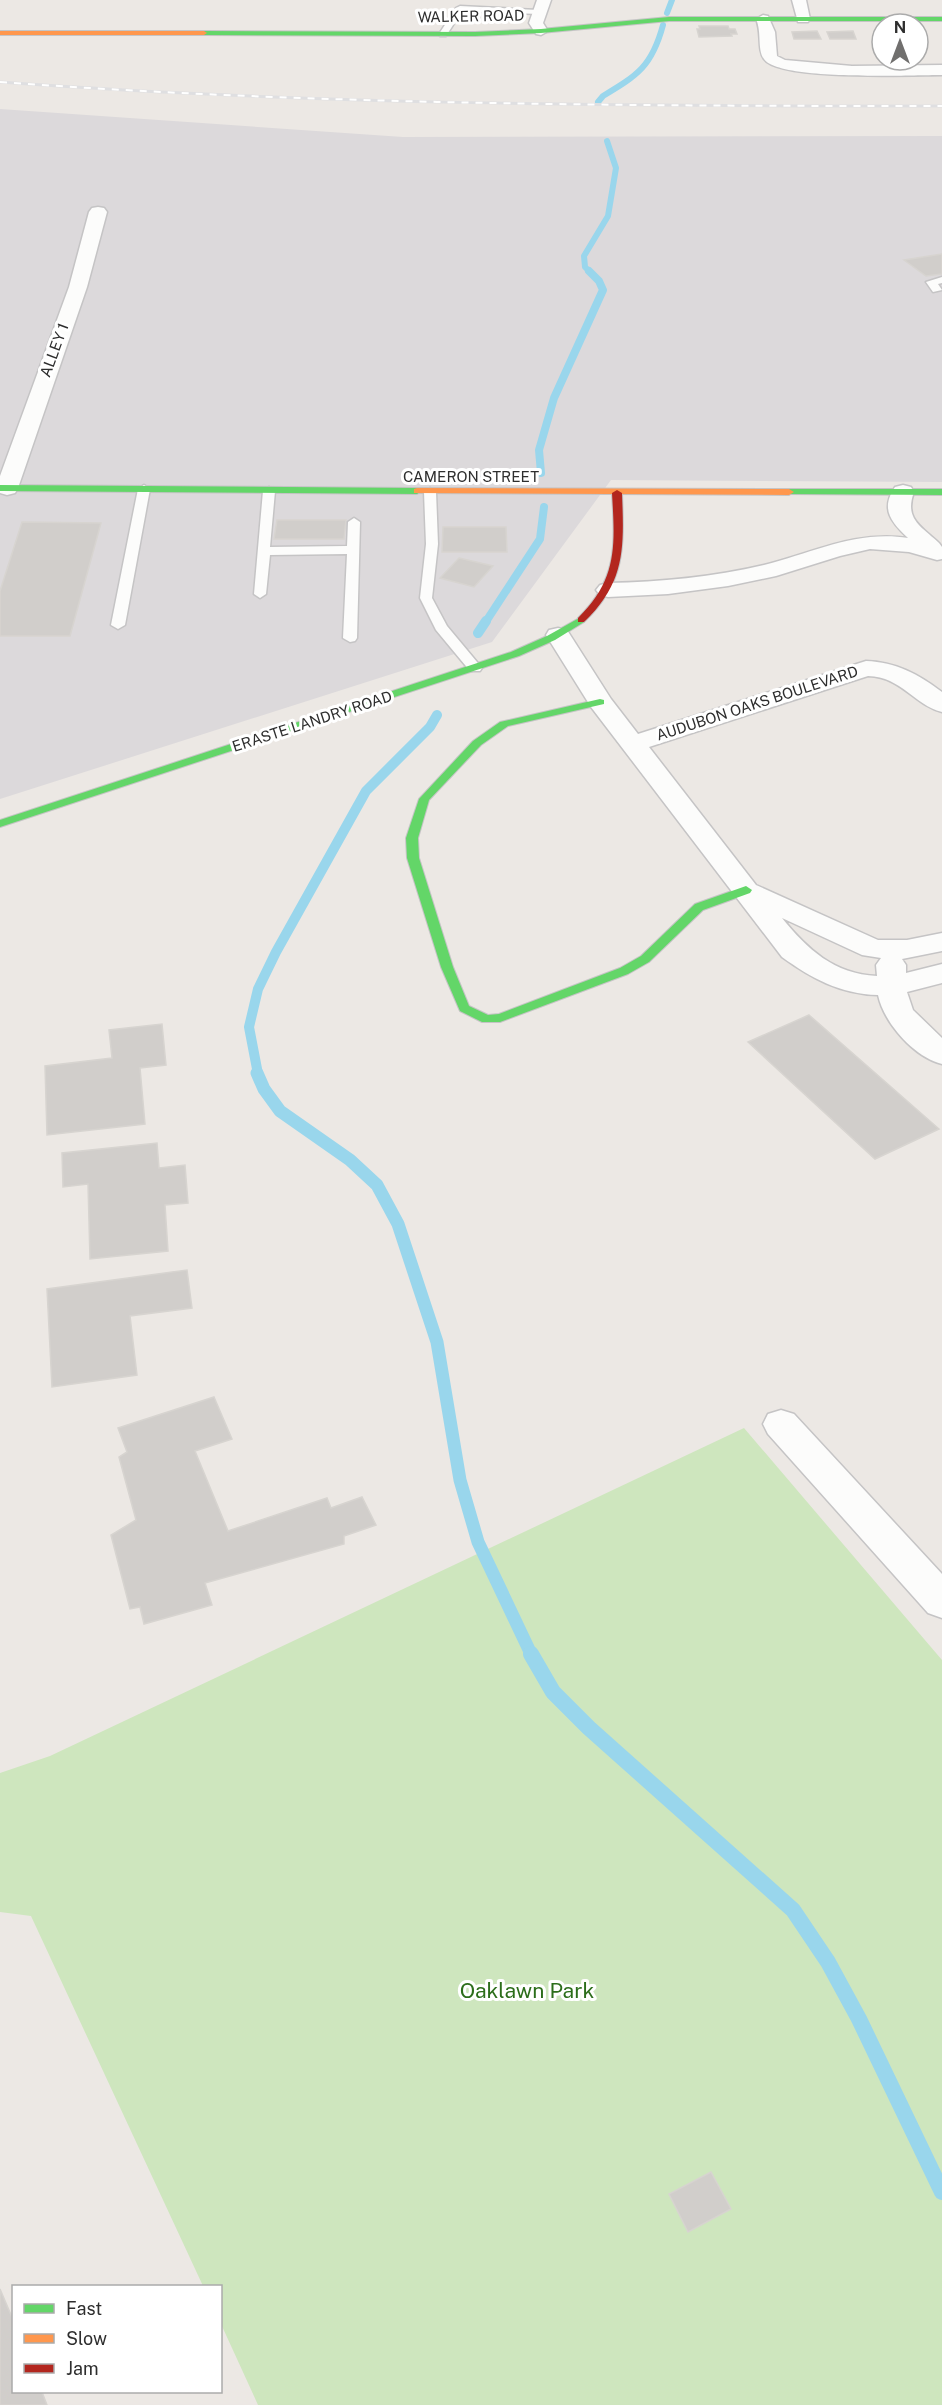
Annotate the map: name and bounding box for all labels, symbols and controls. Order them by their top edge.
street label: WALKER ROAD [417,7,525,25]
north arrow [870,12,930,72]
text: N [894,18,906,37]
street label: ALLEY 1 [36,321,72,379]
street label: CAMERON STREET [403,468,539,485]
street label: AUDUBON OAKS BOULEVARD [654,662,860,744]
street label: ERASTE LANDRY ROAD [230,687,394,755]
park label: Oaklawn Park [460,1978,594,2003]
legend [12,2285,222,2393]
text: Fast [66,2298,102,2319]
text: Slow [66,2328,107,2349]
text: Jam [66,2358,99,2379]

